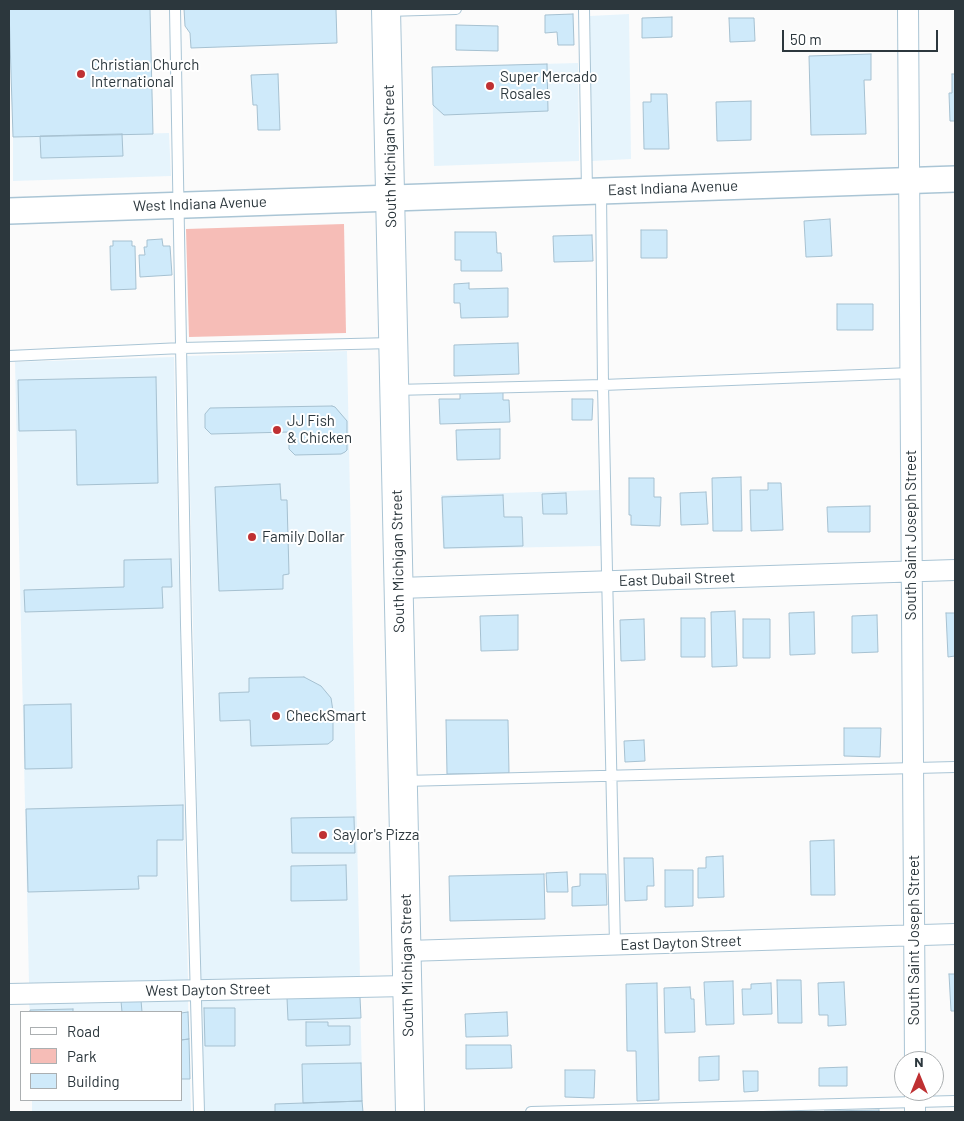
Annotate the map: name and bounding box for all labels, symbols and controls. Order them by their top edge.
scale bar [784,20,940,52]
text: 50 m [790,30,822,48]
place label: Christian Church International [91,56,199,91]
marker: Christian Church International [75,68,87,80]
place label: Super Mercado Rosales [500,68,597,103]
marker: Super Mercado Rosales [484,80,496,92]
street label: South Michigan Street [380,84,400,228]
street label: East Indiana Avenue [608,177,738,199]
street label: West Indiana Avenue [133,193,267,215]
place label: JJ Fish & Chicken [287,412,352,447]
marker: JJ Fish & Chicken [271,424,283,436]
street label: South Saint Joseph Street [902,450,920,620]
street label: South Michigan Street [388,489,408,633]
place label: Family Dollar [262,528,345,546]
marker: Family Dollar [246,531,258,543]
street label: East Dubail Street [618,568,736,590]
place label: CheckSmart [286,707,366,725]
marker: CheckSmart [270,710,282,722]
place label: Saylor's Pizza [333,826,419,844]
marker: Saylor's Pizza [317,829,329,841]
street label: South Saint Joseph Street [905,855,923,1025]
street label: South Michigan Street [397,893,417,1037]
street label: East Dayton Street [620,932,742,954]
street label: West Dayton Street [145,980,271,1000]
legend [20,1011,182,1101]
text: Road [67,1022,100,1040]
text: Park [67,1047,96,1065]
north arrow [894,1051,944,1101]
text: N [914,1053,924,1070]
text: Building [67,1072,120,1090]

